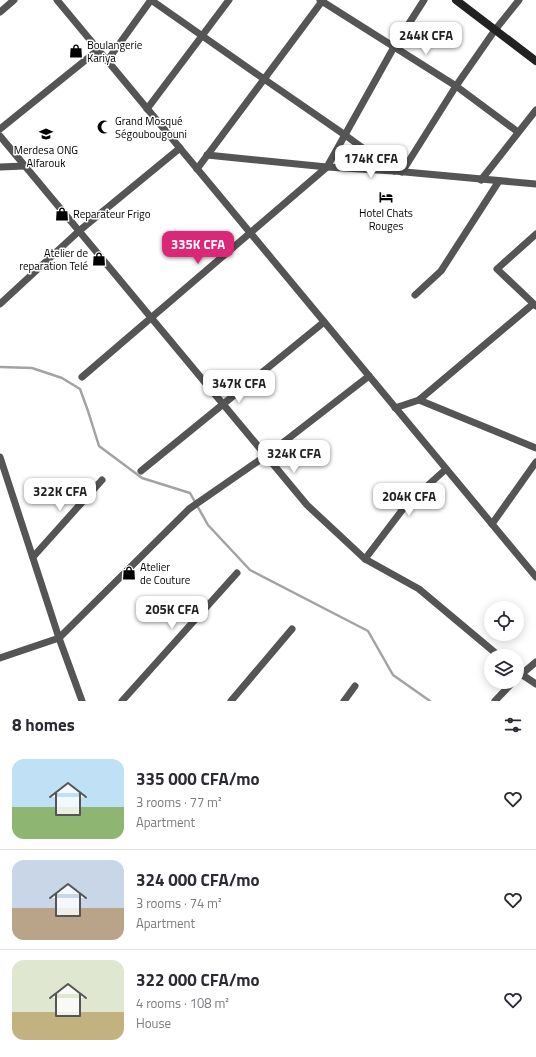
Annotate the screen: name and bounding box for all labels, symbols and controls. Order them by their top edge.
pin: 244K CFA [385,22,467,56]
text: 244K CFA [399,25,453,45]
place label: Boulangerie Kariya [87,37,143,66]
shop icon: Boulangerie Kariya [68,43,84,59]
place label: Grand Mosqué Ségoubougouni [115,113,187,142]
mosque icon: Grand Mosqué Ségoubougouni [96,119,112,135]
school or university icon: Merdesa ONG Alfarouk [38,126,54,142]
place label: Merdesa ONG Alfarouk [14,142,78,171]
pin: 174K CFA [330,145,412,179]
text: 174K CFA [344,148,398,168]
hotel icon: Hotel Chats Rouges [378,189,394,205]
place label: Hotel Chats Rouges [359,205,413,234]
shop icon: Reparateur Frigo [54,206,70,222]
place label: Reparateur Frigo [73,206,151,222]
pin: 335K CFA [157,231,239,265]
text: 335K CFA [171,234,225,254]
place label: Atelier de reparation Telé [19,245,88,274]
shop icon: Atelier de reparation Telé [91,251,107,267]
pin: 347K CFA [198,370,280,404]
text: 347K CFA [212,373,266,393]
pin: 324K CFA [253,440,335,474]
text: 324K CFA [267,443,321,463]
pin: 322K CFA [19,478,101,512]
text: 322K CFA [33,481,87,501]
pin: 204K CFA [368,483,450,517]
text: 204K CFA [382,486,436,506]
place label: Atelier de Couture [140,559,191,588]
shop icon: Atelier de Couture [121,565,137,581]
pin: 205K CFA [131,596,213,630]
text: 205K CFA [145,599,199,619]
map controls [484,601,524,689]
button: locate [484,601,524,641]
button: layers [484,649,524,689]
text: 8 homes [12,712,75,738]
icon: filters [502,714,524,736]
text: 335 000 CFA/mo [136,766,260,792]
icon: home [44,775,92,823]
icon: heart [502,788,524,810]
text: 3 rooms · 77 m² [136,792,222,812]
text: Apartment [136,812,195,832]
text: 324 000 CFA/mo [136,867,260,893]
icon: home [44,876,92,924]
icon: heart [502,889,524,911]
text: 3 rooms · 74 m² [136,893,222,913]
text: Apartment [136,913,195,933]
text: 322 000 CFA/mo [136,967,260,993]
icon: home [44,976,92,1024]
icon: heart [502,989,524,1011]
text: 4 rooms · 108 m² [136,993,229,1013]
text: House [136,1013,171,1033]

